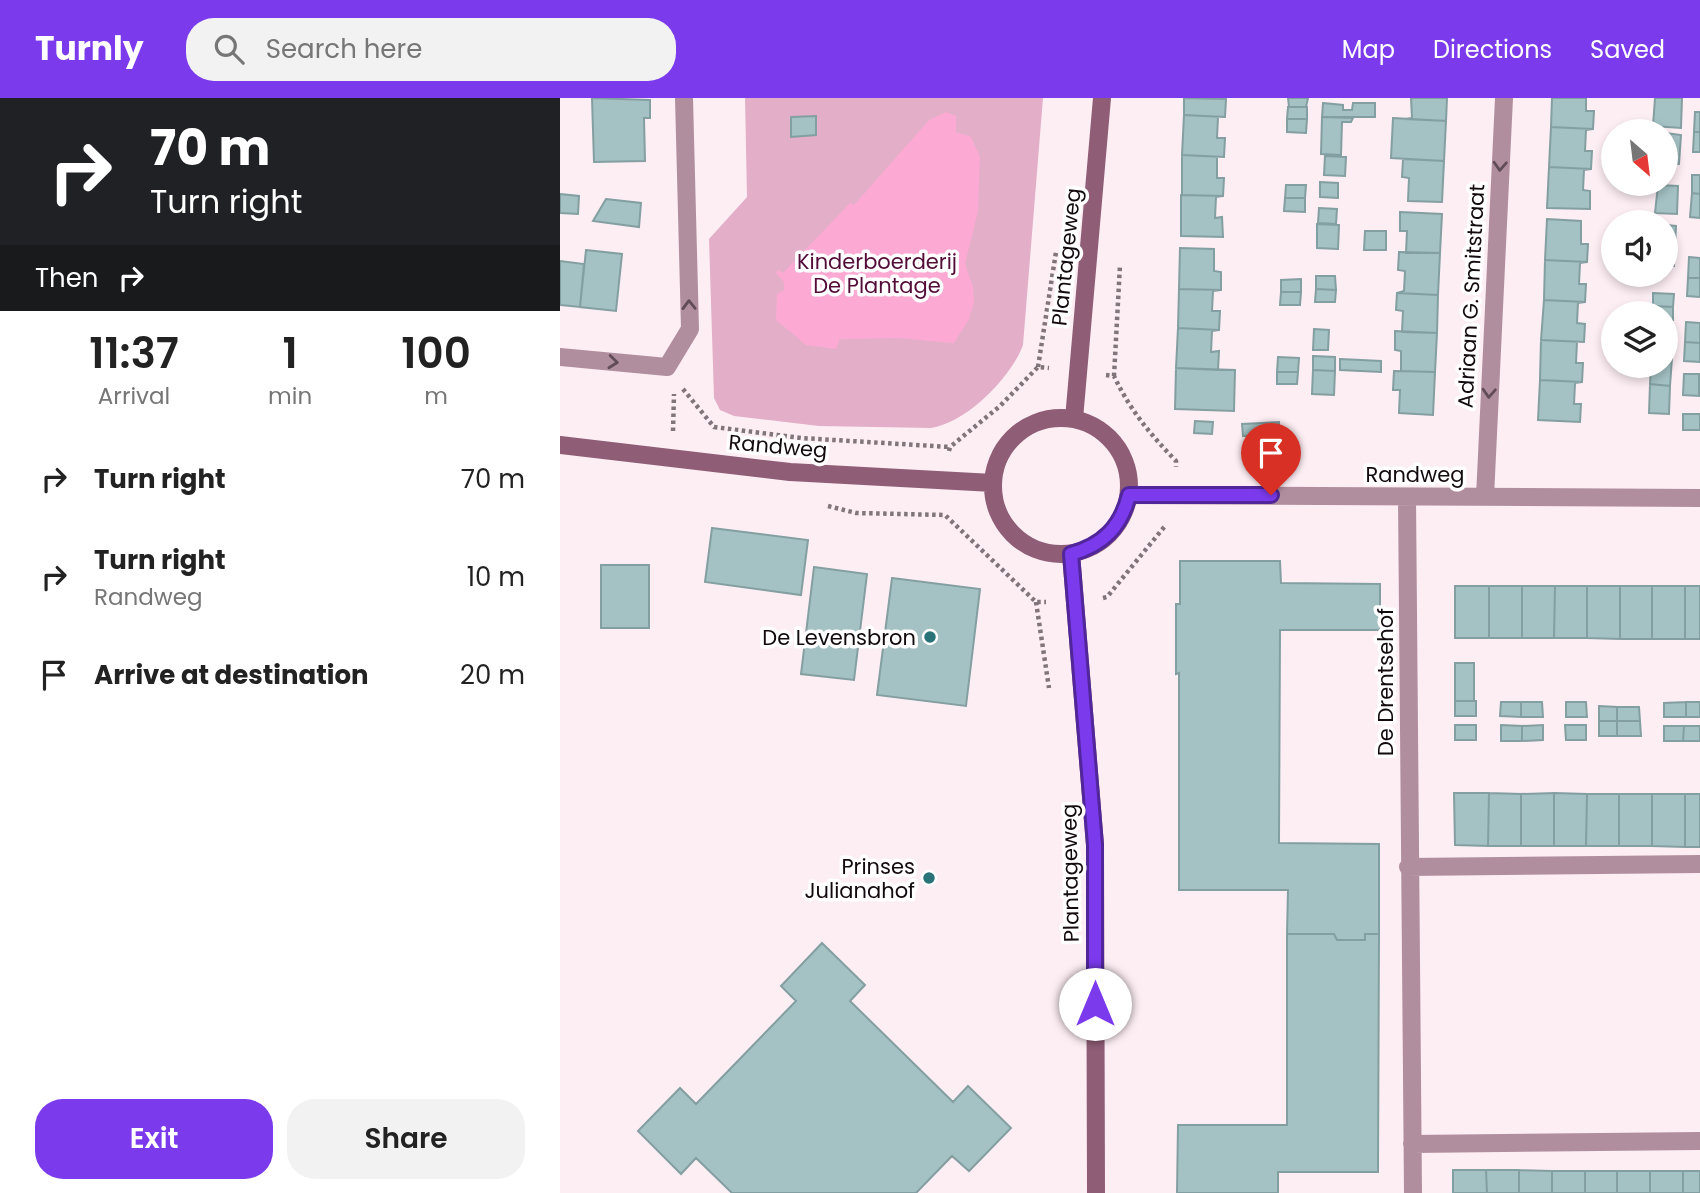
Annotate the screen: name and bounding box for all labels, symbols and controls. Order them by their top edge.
search box [186,18,676,81]
text: Turnly [35,25,144,72]
icon: search [210,30,248,68]
text: Search here [266,31,422,67]
text: Map [1342,33,1395,66]
text: Directions [1433,33,1552,66]
text: Saved [1590,33,1665,66]
text: 70 m [150,114,270,182]
north arrow [1601,119,1678,196]
map controls [1601,119,1678,378]
icon: right [35,126,126,217]
one-way arrow [1493,161,1508,172]
text: Turn right [150,179,302,224]
street label: Adriaan G. Smitstraat [1451,183,1491,409]
street label: Plantageweg [1044,187,1088,327]
button: sound [1601,210,1678,287]
park label: Kinderboerderij De Plantage [797,247,957,300]
icon: right [112,259,150,297]
text: Then [35,260,98,296]
one-way arrow [681,299,697,310]
button: layers [1601,301,1678,378]
text: 11:37 [89,324,179,383]
text: 1 [282,324,298,383]
text: 100 [401,324,471,383]
one-way arrow [608,354,619,369]
text: Arrival [98,380,170,412]
text: min [268,380,312,412]
text: m [424,380,448,412]
one-way arrow [1482,388,1497,399]
pin [1241,423,1301,495]
street label: Randweg [727,427,829,465]
icon: arrive [1252,434,1290,472]
icon: right [35,460,73,498]
street label: Randweg [1365,460,1465,489]
text: Turn right [94,461,226,497]
text: 70 m [461,461,525,497]
text: Turn right [94,542,226,578]
icon: right [35,558,73,596]
text: 10 m [467,559,525,595]
text: Randweg [94,581,202,613]
street label: De Drentsehof [1371,608,1400,756]
place label: De Levensbron [762,623,916,652]
marker: De Levensbron [922,629,938,645]
icon: arrive [35,656,73,694]
text: Arrive at destination [94,657,369,693]
text: 20 m [460,657,525,693]
street label: Plantageweg [1054,804,1086,942]
place label: Prinses Julianahof [804,852,915,905]
marker: Prinses Julianahof [921,870,937,886]
position arrow [1058,967,1132,1041]
button: Exit [35,1099,273,1179]
button: Share [287,1099,525,1179]

